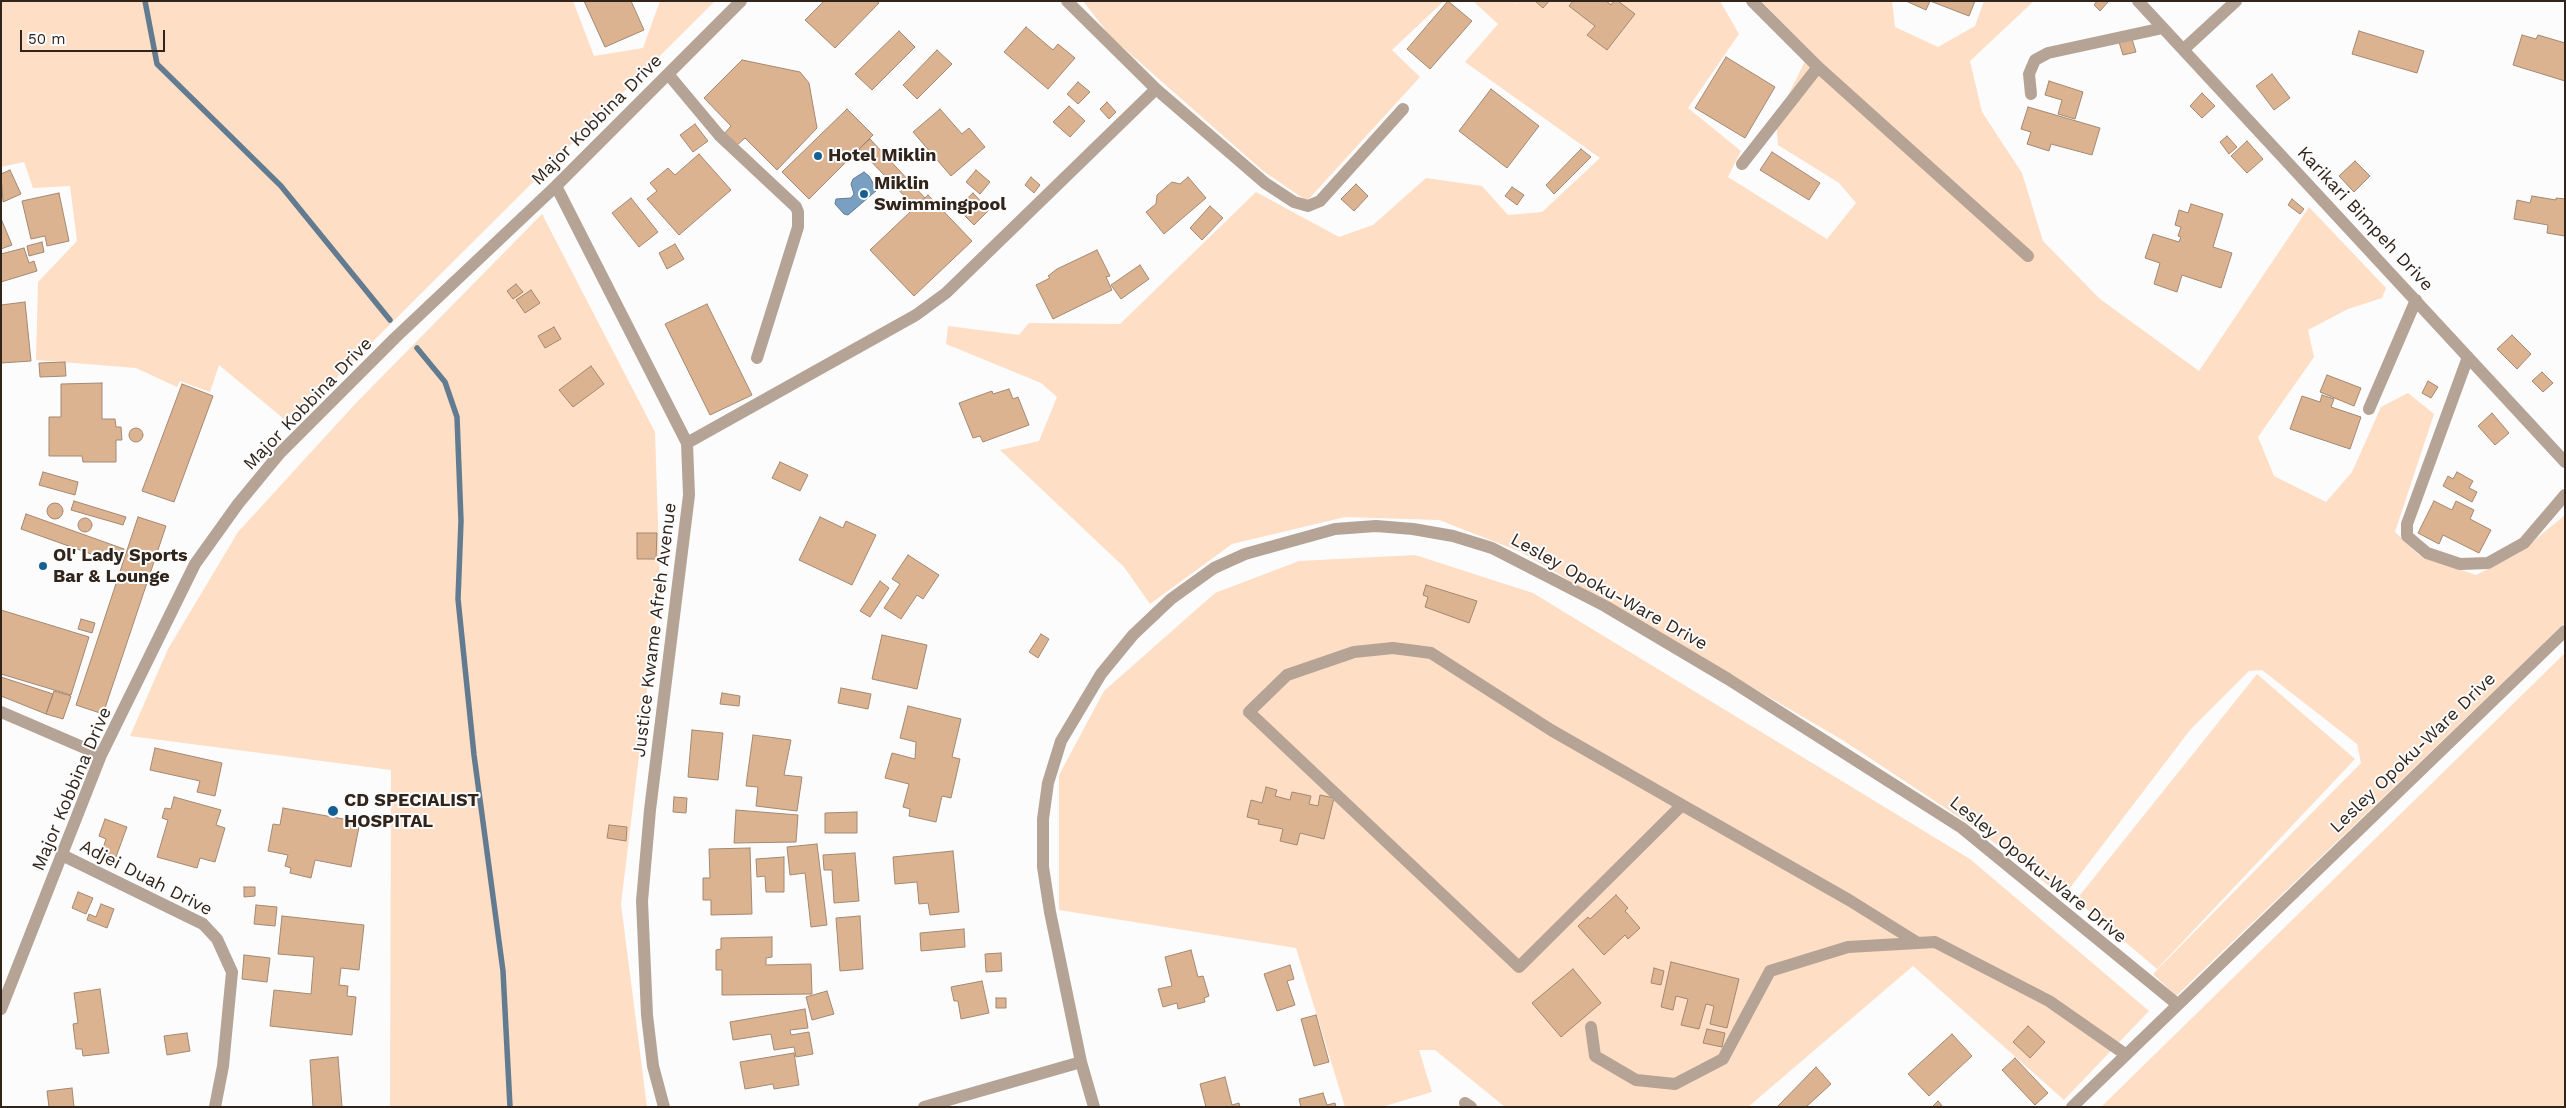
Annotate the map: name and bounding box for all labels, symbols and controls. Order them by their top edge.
scale bar [22,20,168,52]
text: 50 m [28,30,65,48]
street label: Major Kobbina Drive [527,50,667,190]
street label: Karikari Bimpeh Drive [2292,142,2438,296]
place label: Hotel Miklin [828,145,936,167]
marker: Hotel Miklin [812,150,824,162]
place label: Miklin Swimmingpool [874,173,1006,215]
marker: Miklin Swimmingpool [858,188,870,200]
street label: Major Kobbina Drive [239,333,377,475]
street label: Justice Kwame Afreh Avenue [629,501,681,759]
street label: Lesley Opoku-Ware Drive [1507,529,1711,655]
place label: Ol' Lady Sports Bar & Lounge [53,545,188,588]
marker: Ol' Lady Sports Bar & Lounge [37,560,49,572]
street label: Lesley Opoku-Ware Drive [2326,668,2500,838]
street label: Major Kobbina Drive [28,704,116,874]
place label: CD SPECIALIST HOSPITAL [344,790,479,832]
street label: Lesley Opoku-Ware Drive [1945,792,2131,948]
marker: CD SPECIALIST HOSPITAL [326,804,340,818]
street label: Adjei Duah Drive [76,835,216,921]

